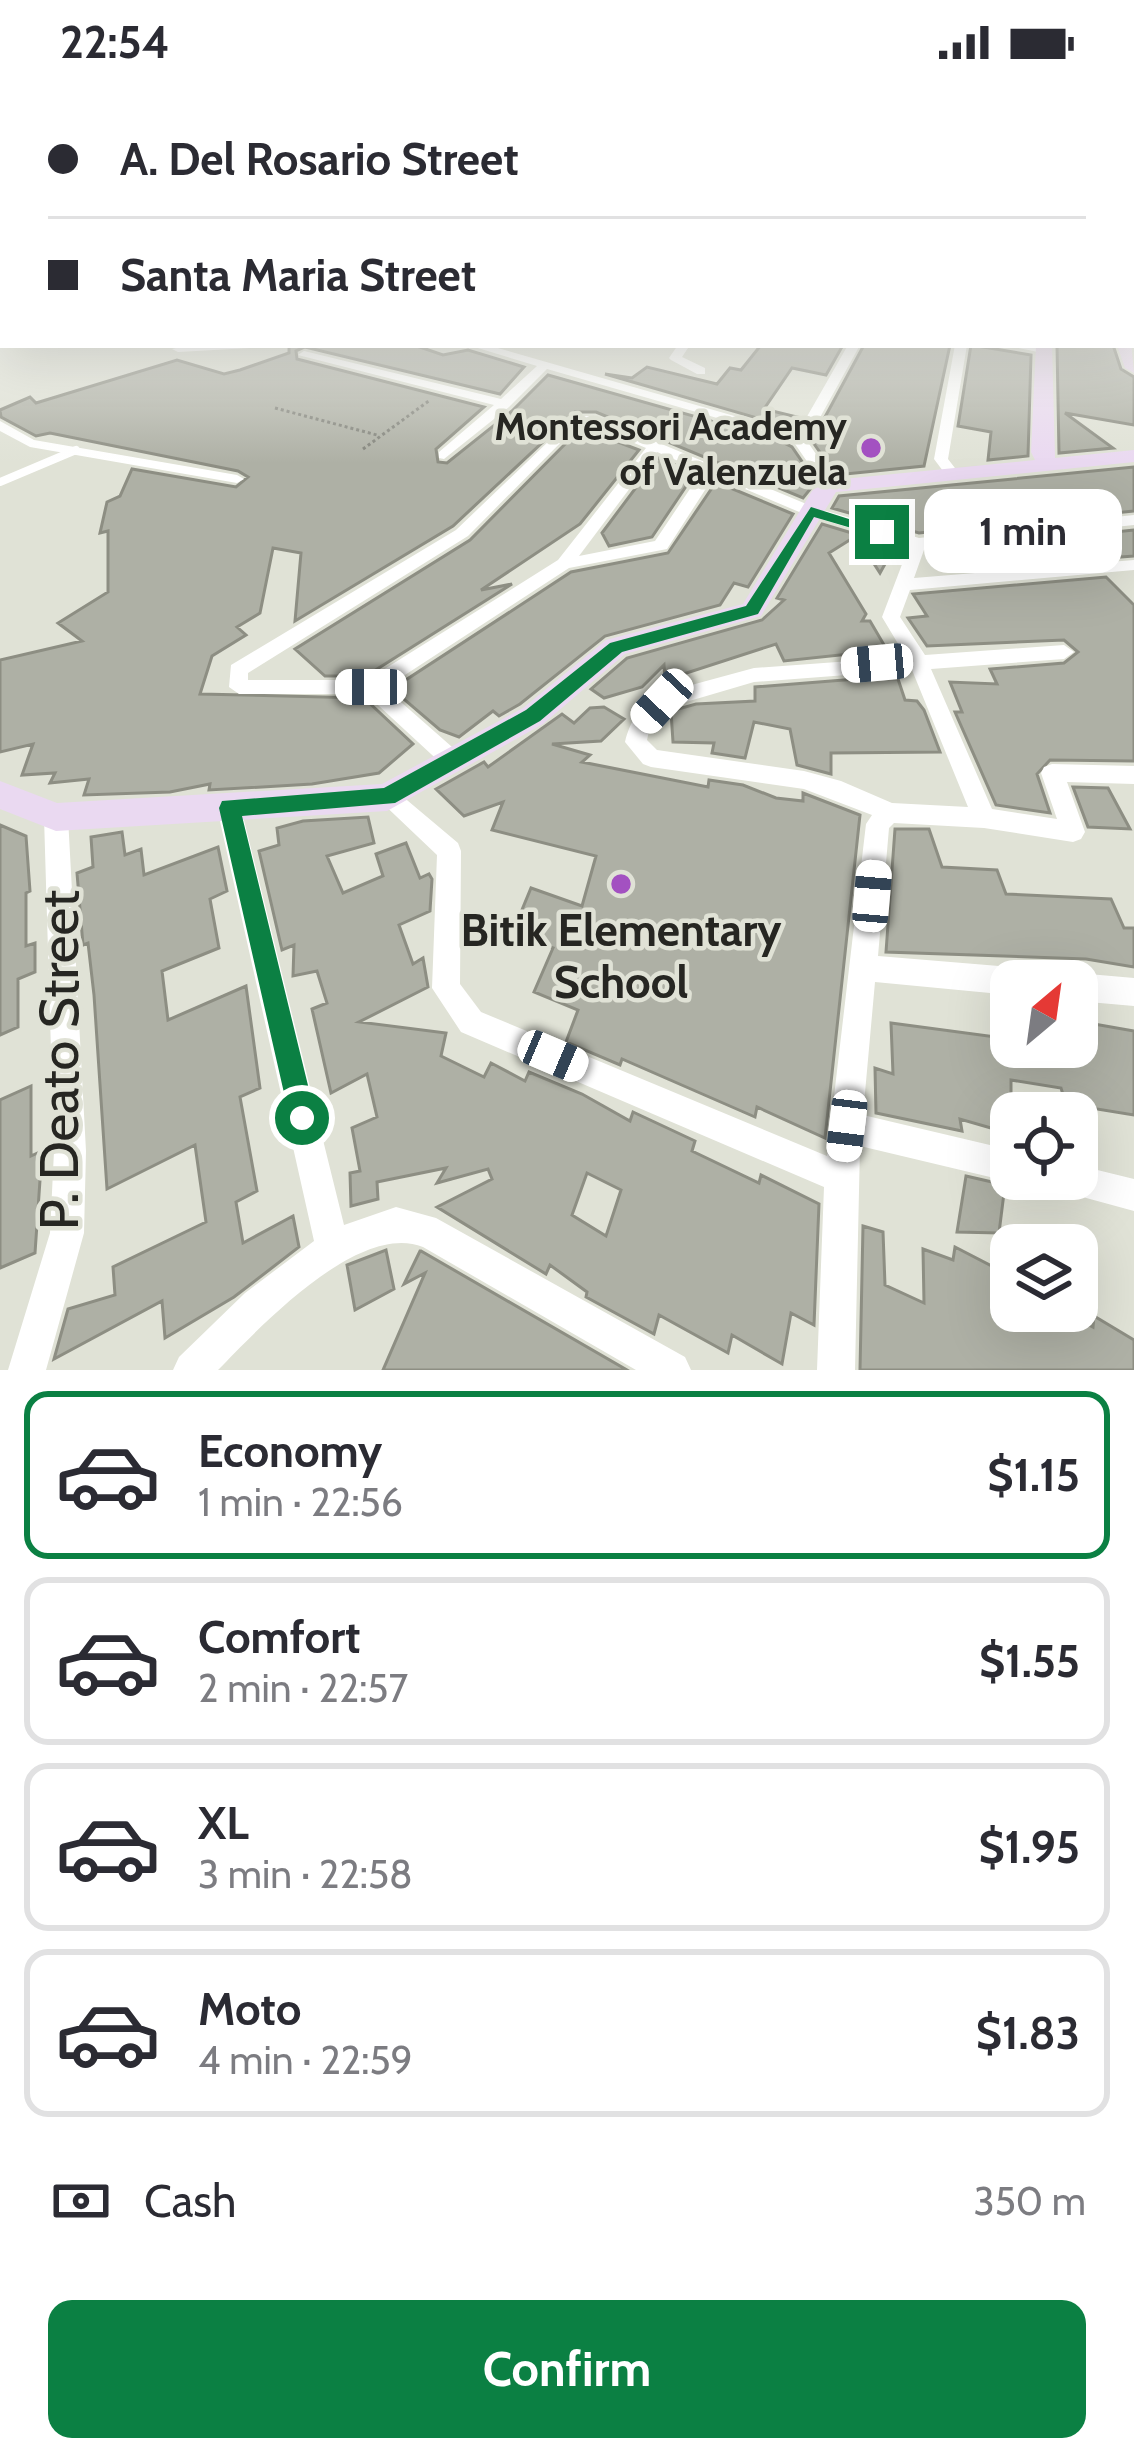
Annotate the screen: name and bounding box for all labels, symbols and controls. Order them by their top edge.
text: 22:54 [60,15,170,69]
text: A. Del Rosario Street [120,132,519,186]
text: Santa Maria Street [120,248,476,302]
place label: Montessori Academy of Valenzuela [494,402,847,495]
marker: Montessori Academy of Valenzuela [858,435,884,461]
callout: 1 min [924,490,1122,574]
route end [855,505,909,559]
text: 1 min [979,507,1067,555]
car [840,642,914,684]
car [624,662,700,740]
car [335,669,407,705]
car [851,859,893,933]
marker: Bitik Elementary School [608,871,634,897]
street label: P. Deato Street [26,890,92,1230]
place label: Bitik Elementary School [460,903,782,1009]
north arrow [990,960,1098,1068]
map controls [990,960,1098,1332]
car [513,1025,593,1087]
car [825,1088,869,1164]
route start [275,1091,329,1145]
button: locate [990,1092,1098,1200]
button: layers [990,1224,1098,1332]
icon: car [54,1421,162,1529]
text: Economy [198,1424,382,1478]
text: $1.15 [987,1448,1080,1502]
text: 1 min · 22:56 [198,1478,403,1526]
icon: car [54,1607,162,1715]
text: Comfort [198,1610,361,1664]
text: $1.55 [979,1634,1080,1688]
text: 2 min · 22:57 [198,1664,408,1712]
icon: car [54,1793,162,1901]
text: XL [198,1796,249,1850]
text: $1.95 [979,1820,1080,1874]
text: 3 min · 22:58 [198,1850,413,1898]
icon: car [54,1979,162,2087]
text: Moto [198,1982,301,2036]
text: $1.83 [976,2006,1080,2060]
text: 4 min · 22:59 [198,2036,413,2084]
icon: cash [48,2168,114,2234]
text: Cash [144,2174,236,2228]
text: 350 m [974,2177,1086,2225]
button: Confirm [48,2300,1086,2438]

